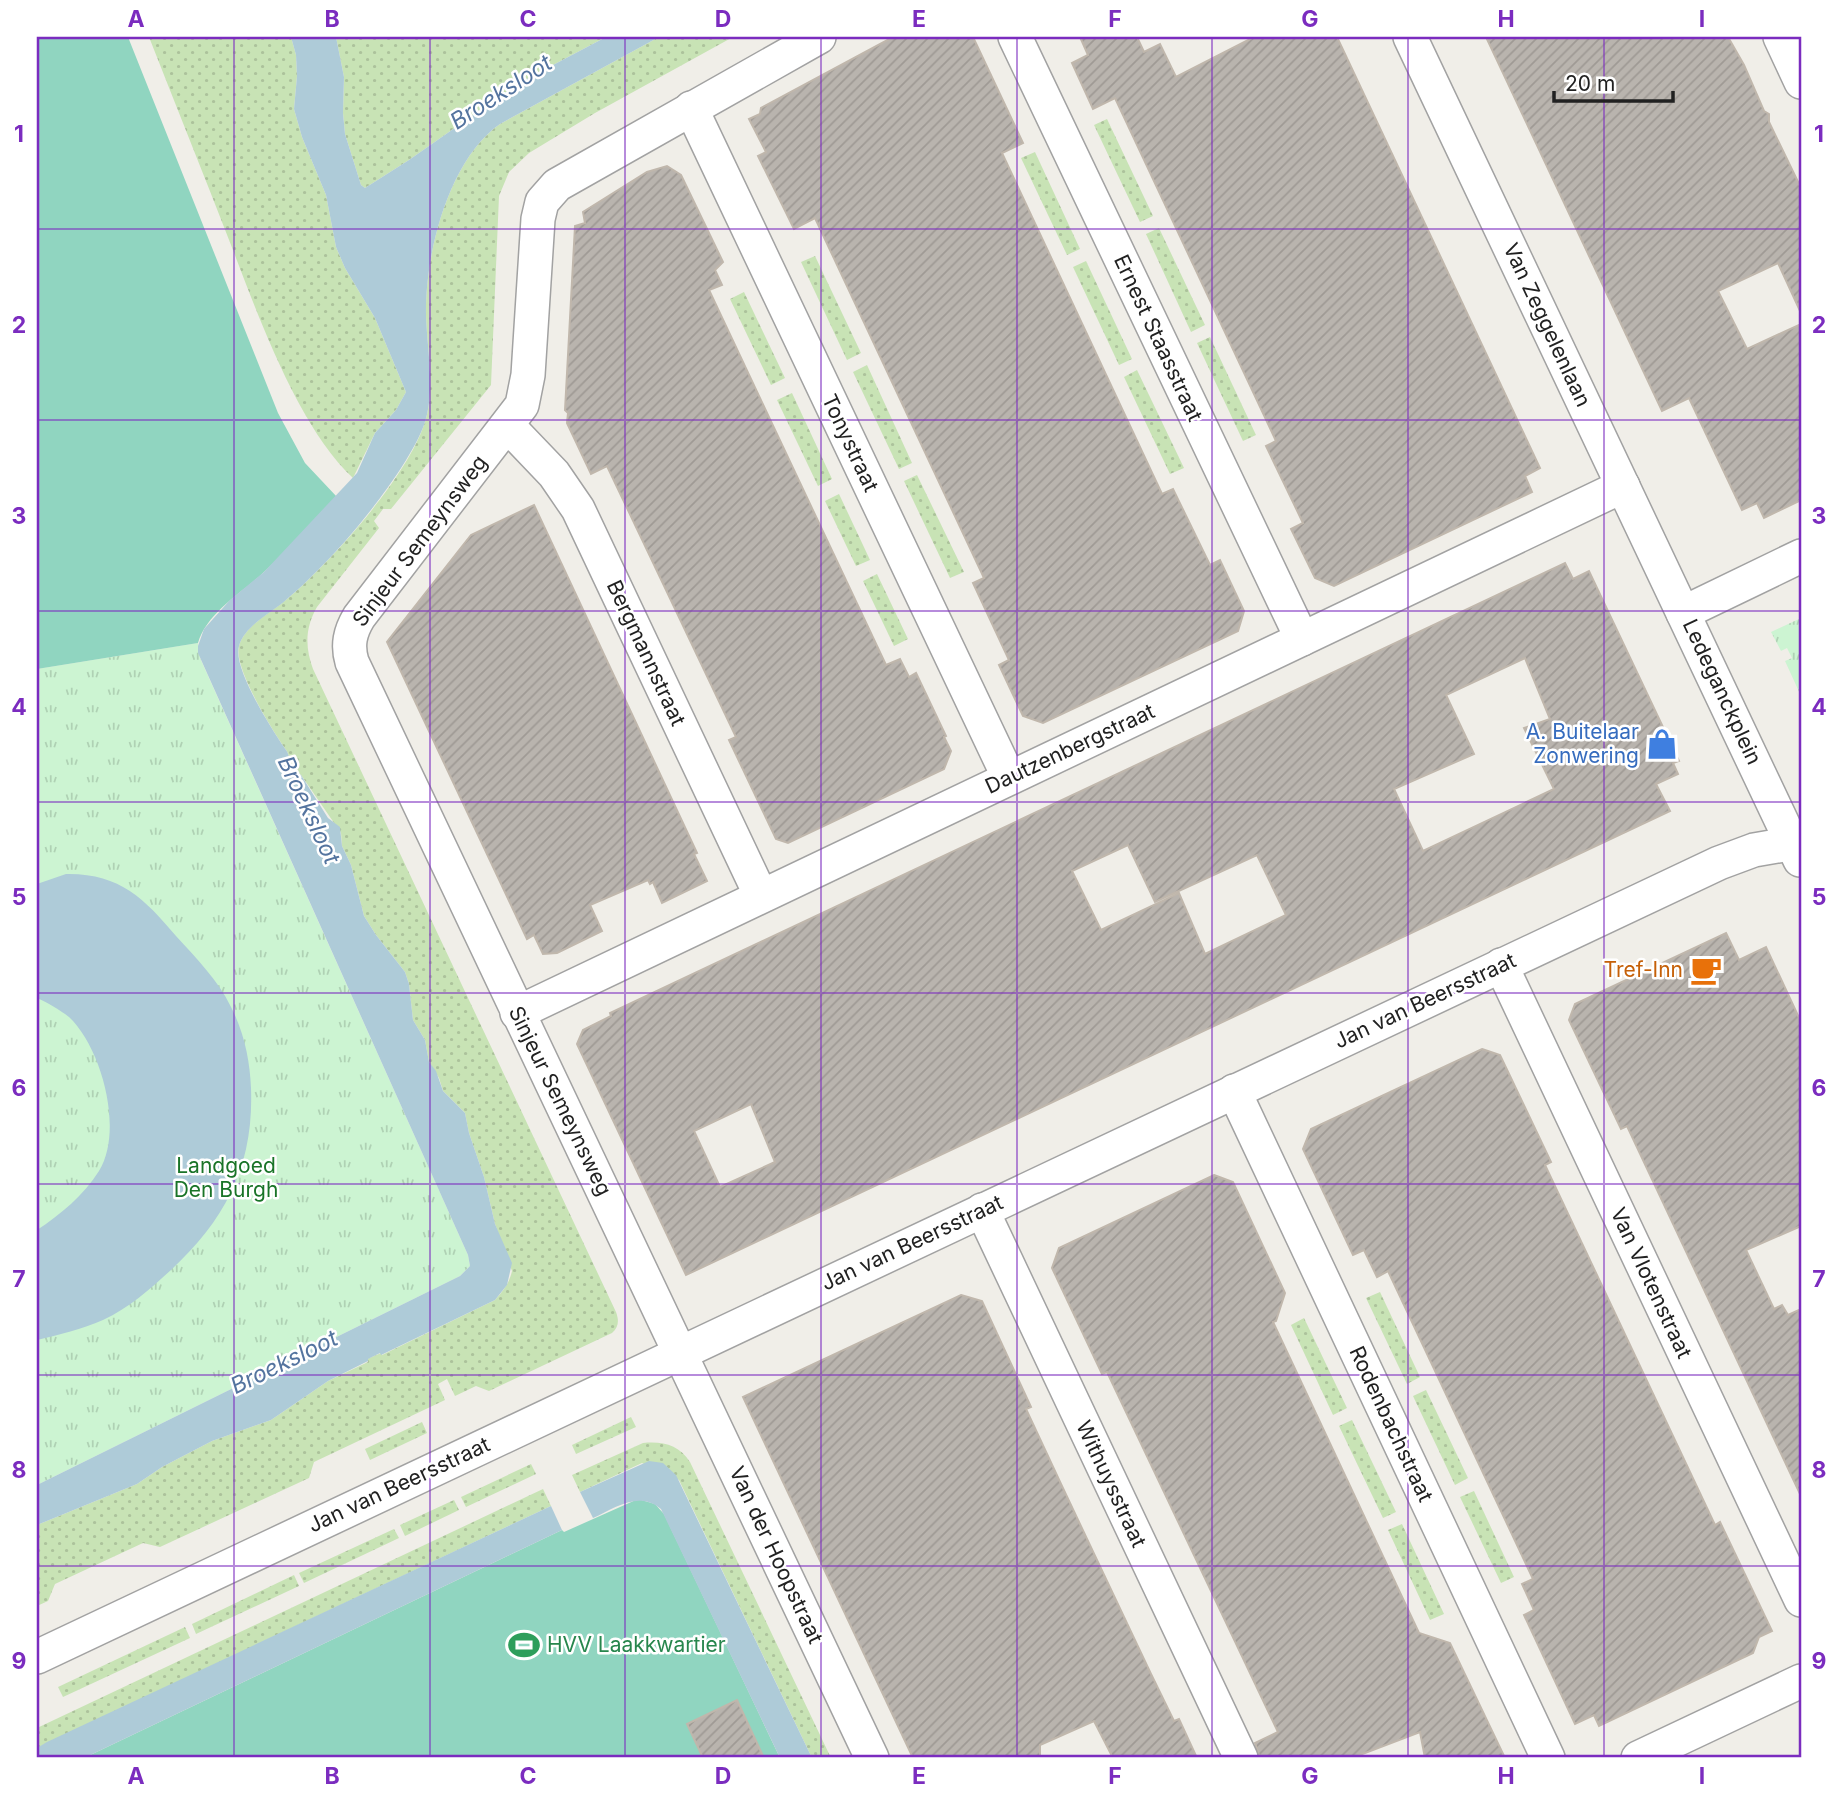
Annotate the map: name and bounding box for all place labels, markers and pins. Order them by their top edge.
place label: A. Buitelaar Zonwering [1526,719,1639,768]
shop icon: A. Buitelaar Zonwering [1645,727,1679,761]
cafe icon: Tref-Inn [1689,953,1723,987]
place label: Tref-Inn [1604,957,1683,982]
sports icon: HVV Laakkwartier [507,1628,541,1662]
place label: HVV Laakkwartier [547,1632,726,1657]

